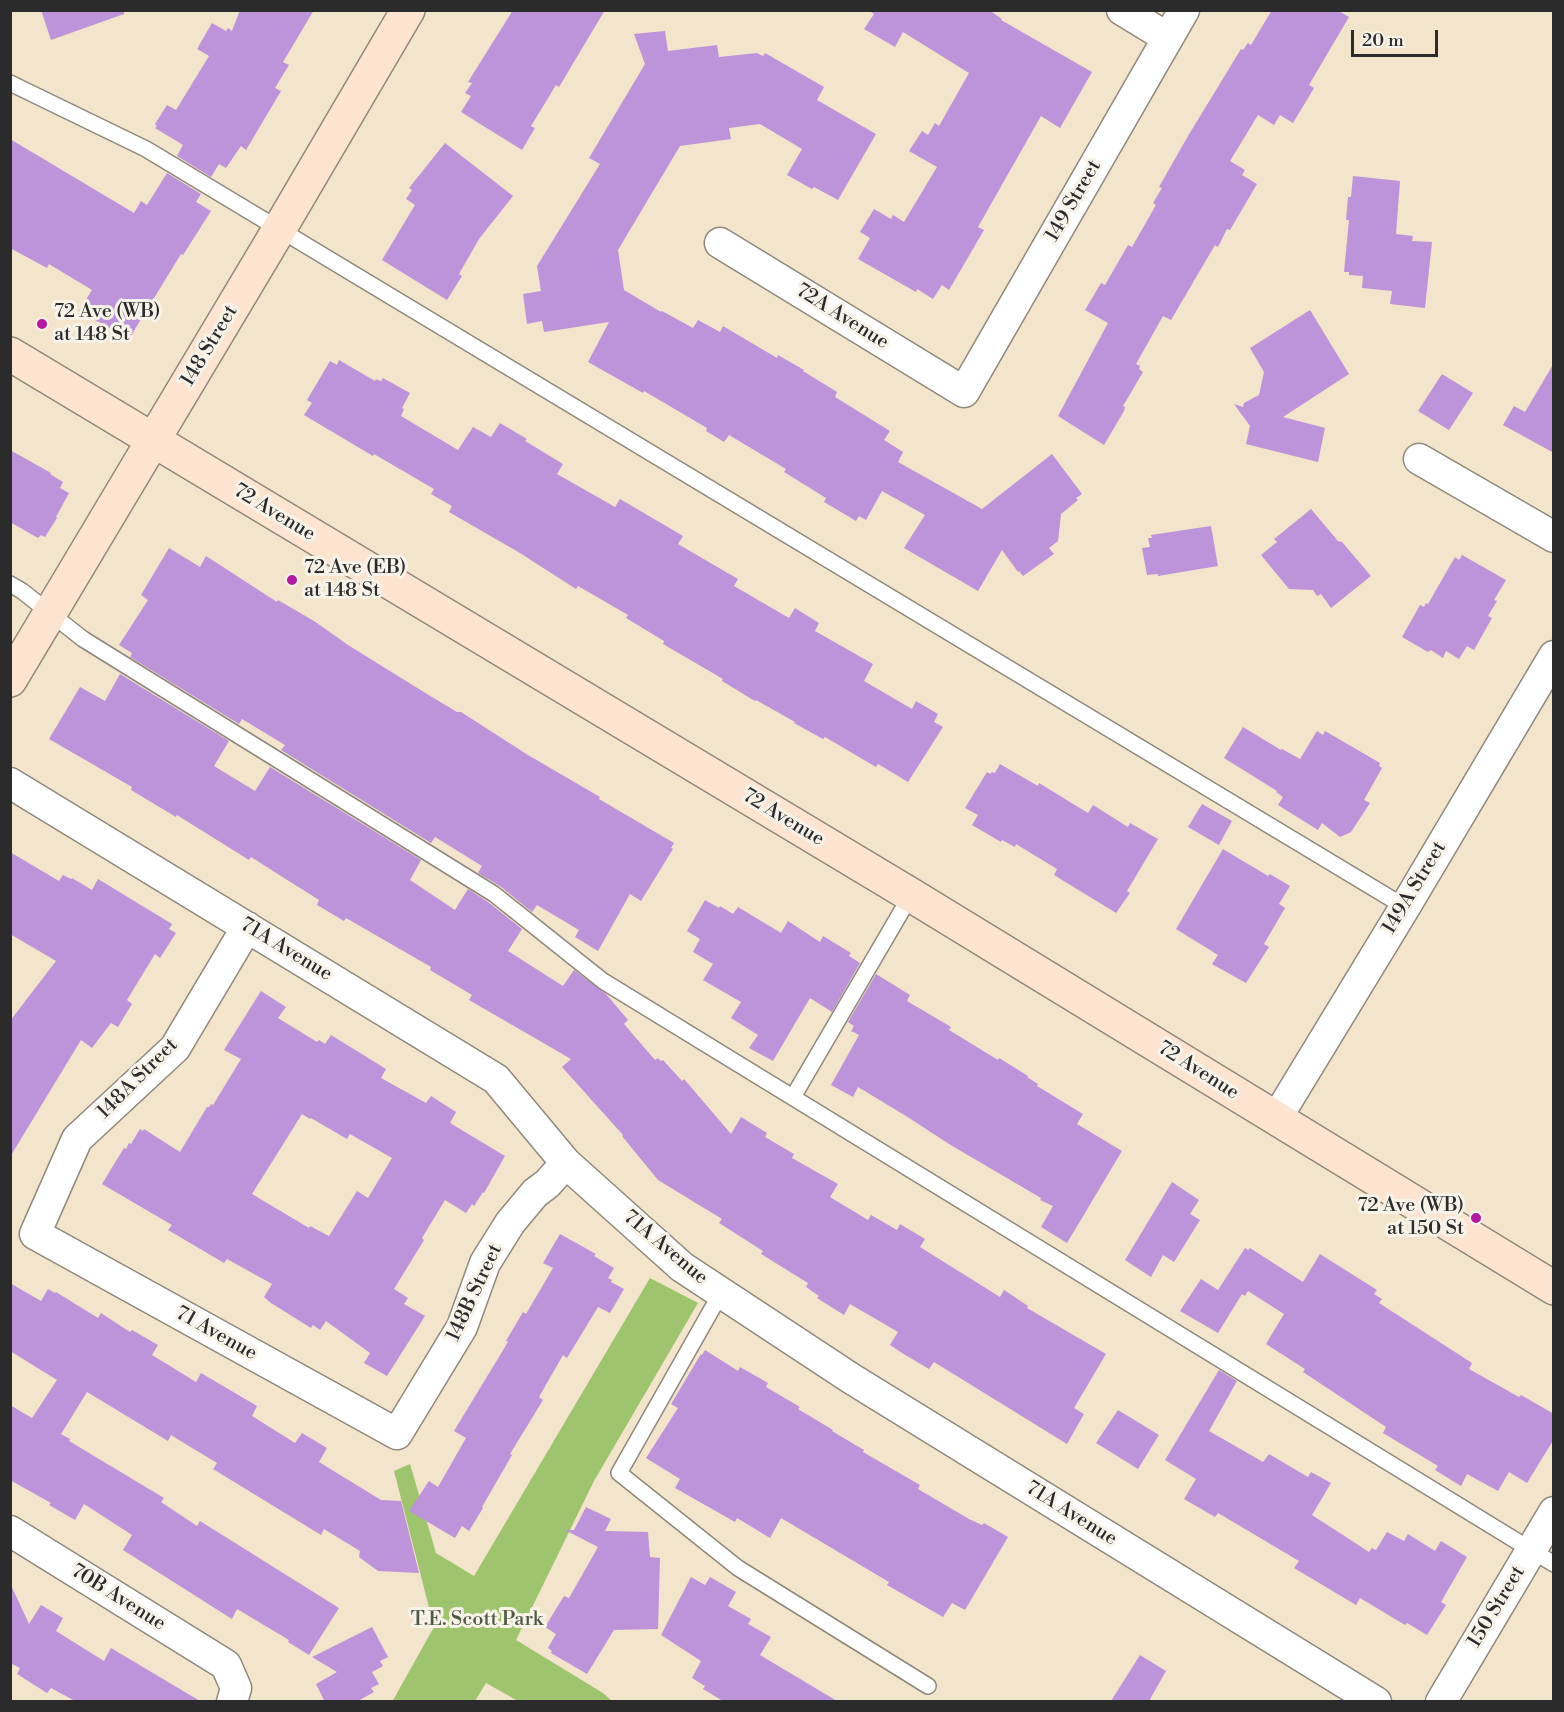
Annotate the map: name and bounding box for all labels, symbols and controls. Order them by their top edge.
scale bar [1354,18,1441,56]
text: 20 m [1362,29,1404,52]
street label: 149 Street [1041,156,1107,246]
street label: 72A Avenue [791,279,893,355]
place label: 72 Ave (WB) at 148 St [54,300,161,347]
street label: 148 Street [176,301,244,391]
marker: 72 Ave (WB) at 148 St [35,317,49,331]
street label: 72 Avenue [229,479,319,547]
place label: 72 Ave (EB) at 148 St [304,556,406,603]
marker: 72 Ave (EB) at 148 St [285,573,299,587]
street label: 72 Avenue [738,784,828,852]
street label: 149A Street [1378,837,1452,939]
street label: 71A Avenue [236,913,336,987]
street label: 148A Street [93,1034,183,1124]
street label: 72 Avenue [1153,1037,1243,1105]
place label: 72 Ave (WB) at 150 St [1357,1194,1464,1241]
street label: 71A Avenue [618,1206,712,1290]
marker: 72 Ave (WB) at 150 St [1469,1211,1483,1225]
street label: 148B Street [442,1241,508,1345]
street label: 71 Avenue [171,1302,261,1366]
street label: 71A Avenue [1021,1476,1121,1552]
street label: 70B Avenue [66,1559,170,1637]
street label: 150 Street [1463,1562,1531,1652]
park label: T.E. Scott Park [411,1608,543,1632]

